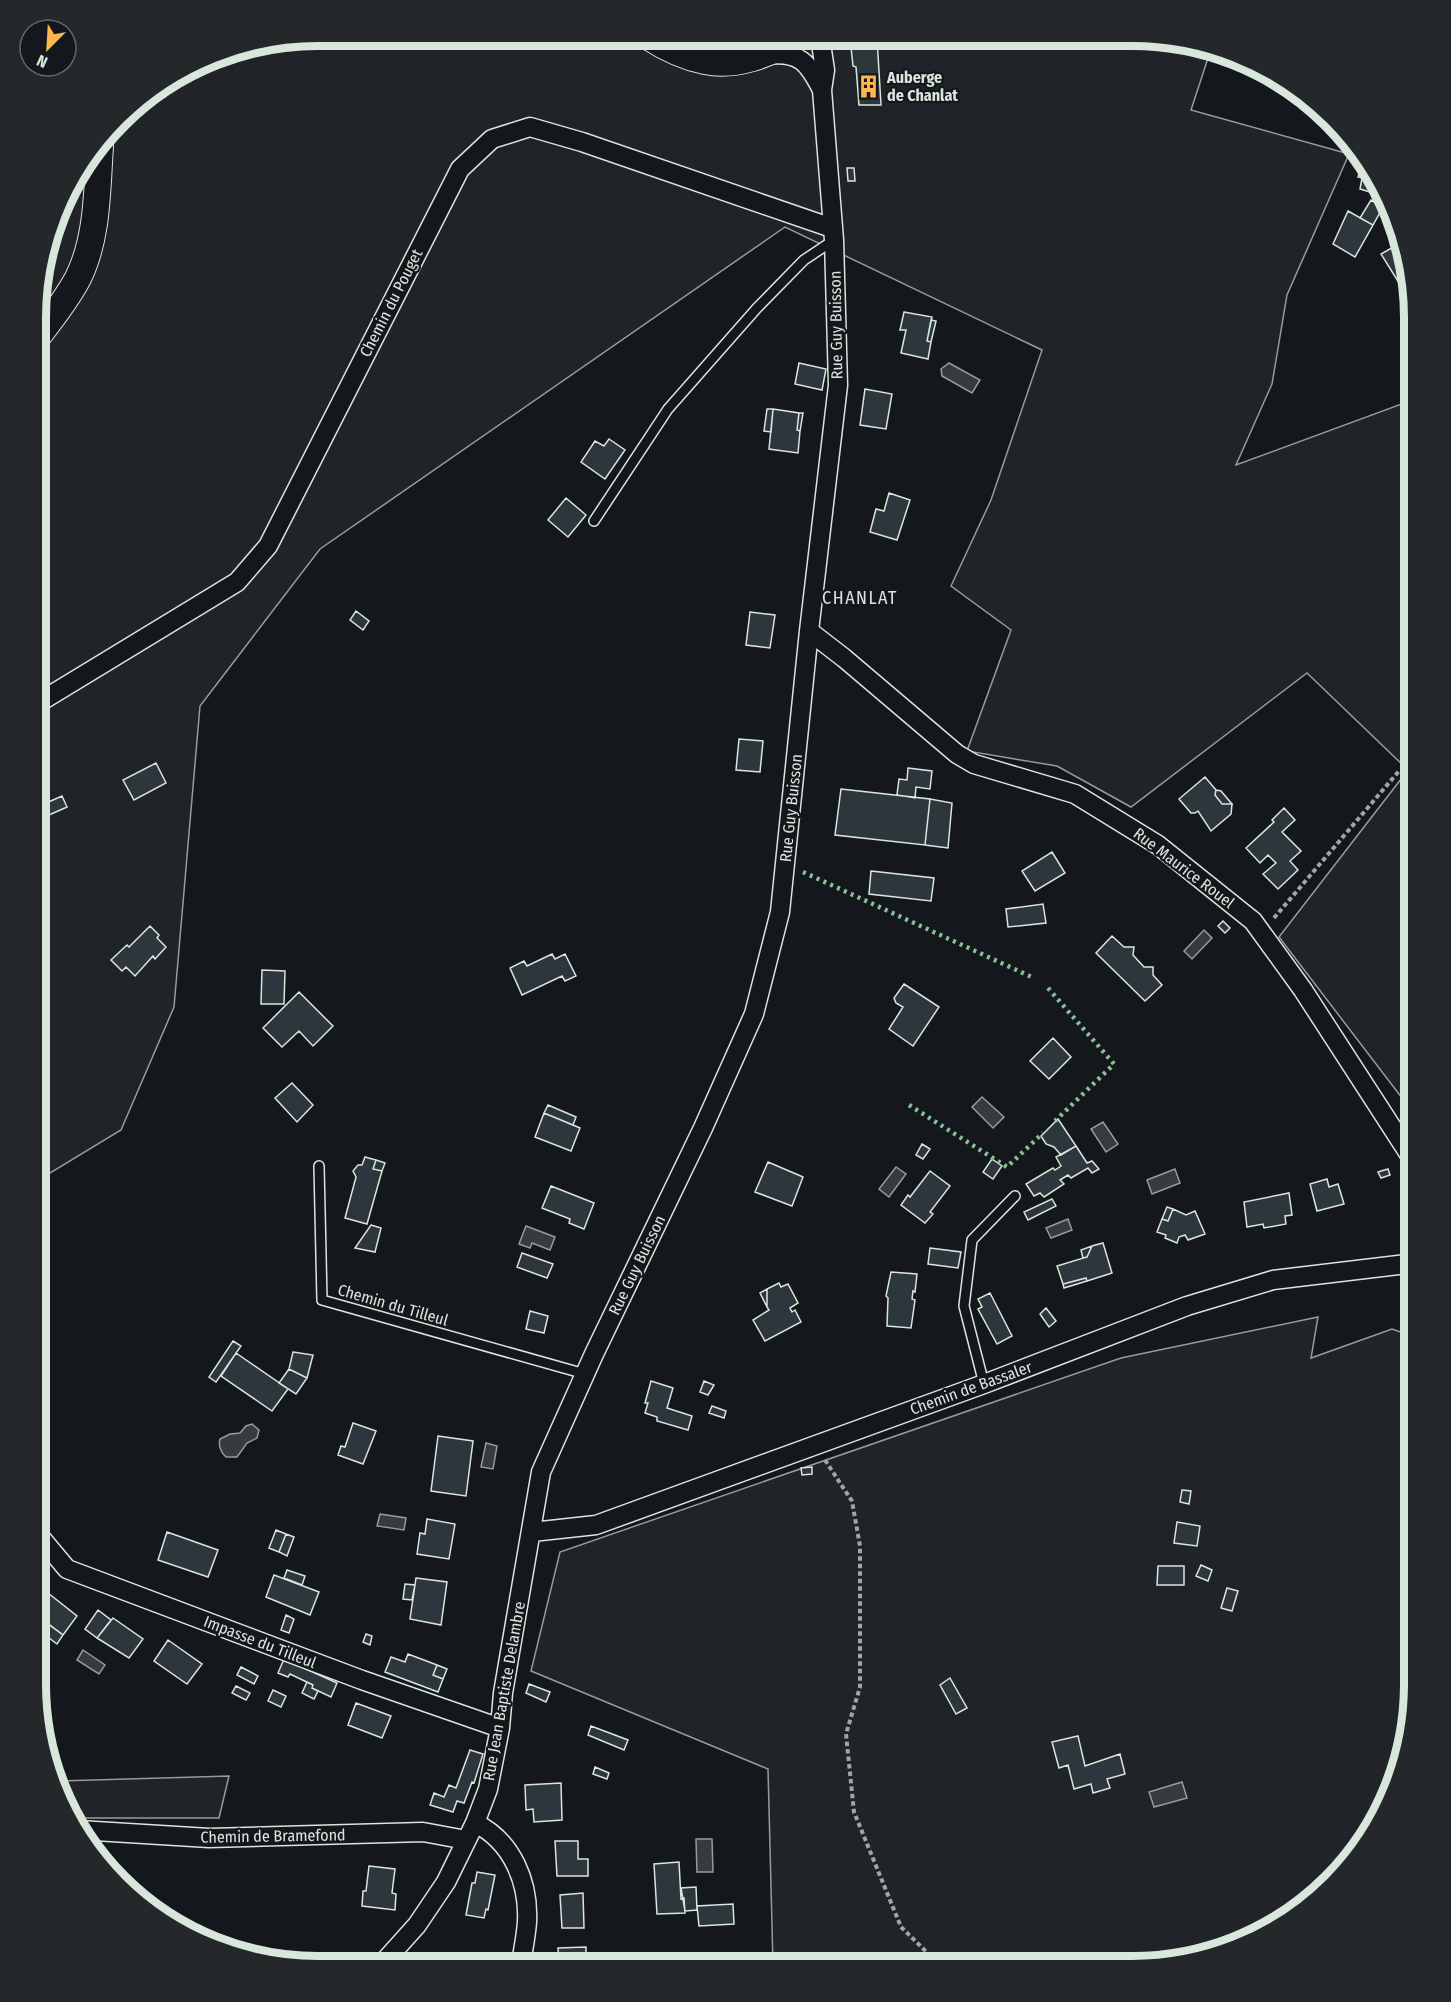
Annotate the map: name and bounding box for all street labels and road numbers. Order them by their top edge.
street label: Chemin du Pouget [356,245,427,360]
street label: Rue Guy Buisson [826,270,846,380]
street label: Rue Guy Buisson [776,753,806,863]
street label: Rue Maurice Rouel [1130,824,1238,912]
street label: Rue Guy Buisson [605,1212,669,1318]
street label: Chemin du Tilleul [336,1280,450,1330]
street label: Chemin de Bassaler [907,1357,1035,1419]
street label: Rue Jean Baptiste Delambre [479,1600,529,1782]
street label: Impasse du Tilleul [201,1612,319,1672]
street label: Chemin de Bramefond [200,1825,346,1847]

